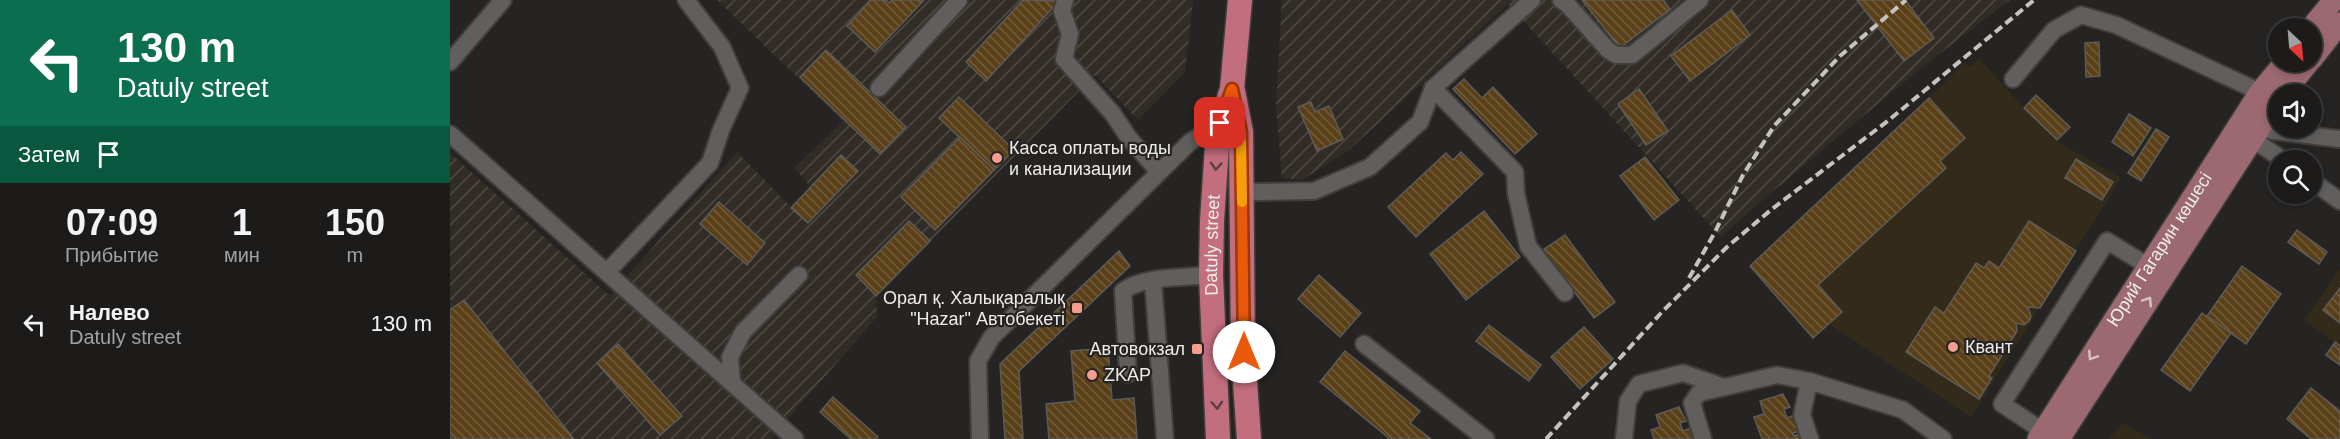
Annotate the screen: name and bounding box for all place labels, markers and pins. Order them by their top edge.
pin [1194,97,1245,148]
place label: Касса оплаты воды и канализации [1009,138,1171,179]
marker: Касса оплаты воды и канализации [990,151,1004,165]
place label: Орал қ. Халықаралық "Hazar" Автобекеті [883,288,1065,329]
marker: Орал қ. Халықаралық "Hazar" Автобекеті [1070,301,1084,315]
place label: Квант [1965,337,2013,357]
place label: Автовокзал [1090,339,1185,359]
marker: Квант [1946,340,1960,354]
marker: Автовокзал [1190,342,1204,356]
place label: ZKAP [1104,365,1151,385]
marker: ZKAP [1085,368,1099,382]

